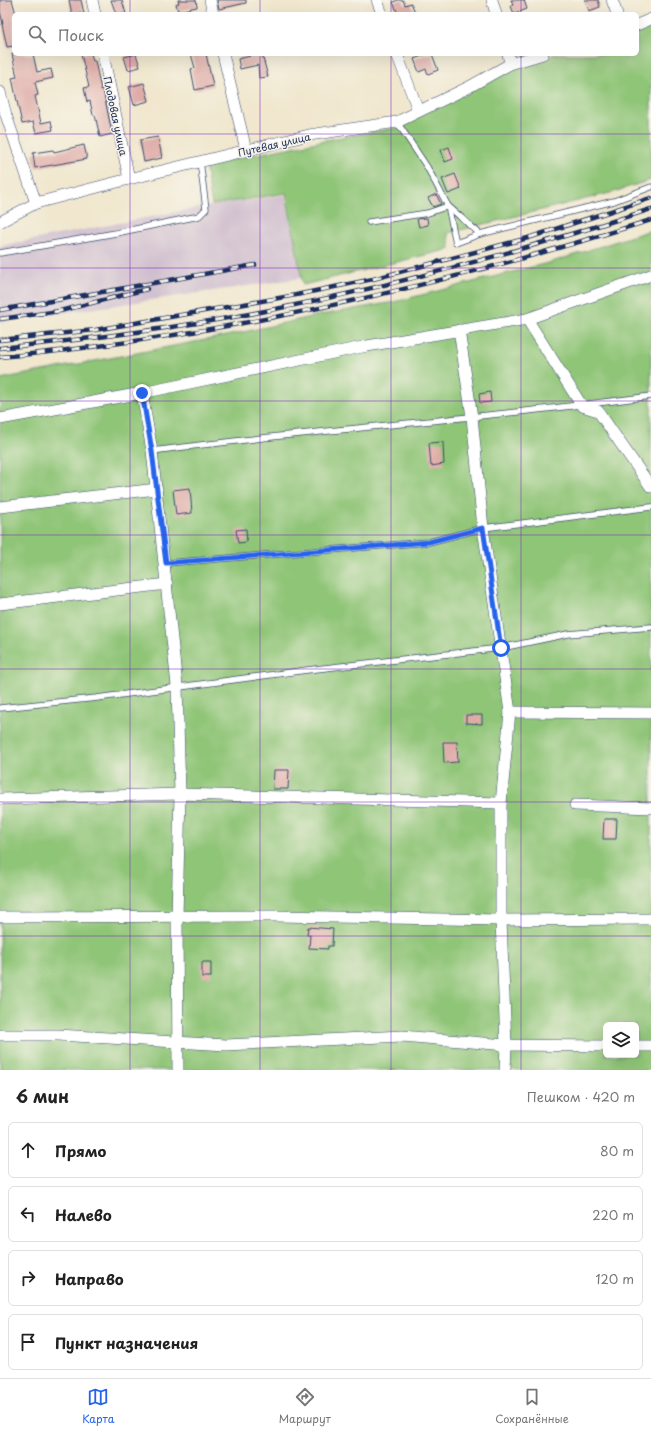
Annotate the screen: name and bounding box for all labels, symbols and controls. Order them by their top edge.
search box [12,12,639,56]
icon: search [26,23,48,45]
text: Поиск [58,23,104,46]
street label: Плодовая улица [100,75,132,158]
street label: Путевая улица [236,128,313,161]
route end [133,384,151,402]
route start [492,639,510,657]
map controls [603,1022,639,1058]
button: layers [603,1022,639,1058]
text: 6 мин [16,1083,69,1109]
text: Пешком · 420 m [527,1087,635,1106]
icon: ahead [17,1139,39,1161]
text: Прямо [55,1139,106,1162]
text: 80 m [600,1141,634,1160]
icon: left [17,1203,39,1225]
text: Налево [55,1203,112,1226]
text: 220 m [592,1205,634,1224]
icon: right [17,1267,39,1289]
text: Направо [55,1267,124,1290]
text: 120 m [595,1269,634,1288]
icon: arrive [17,1331,39,1353]
text: Пункт назначения [55,1331,198,1354]
tab: Карта [82,1386,114,1427]
tab: Маршрут [279,1386,331,1427]
tab: Сохранённые [495,1386,569,1427]

